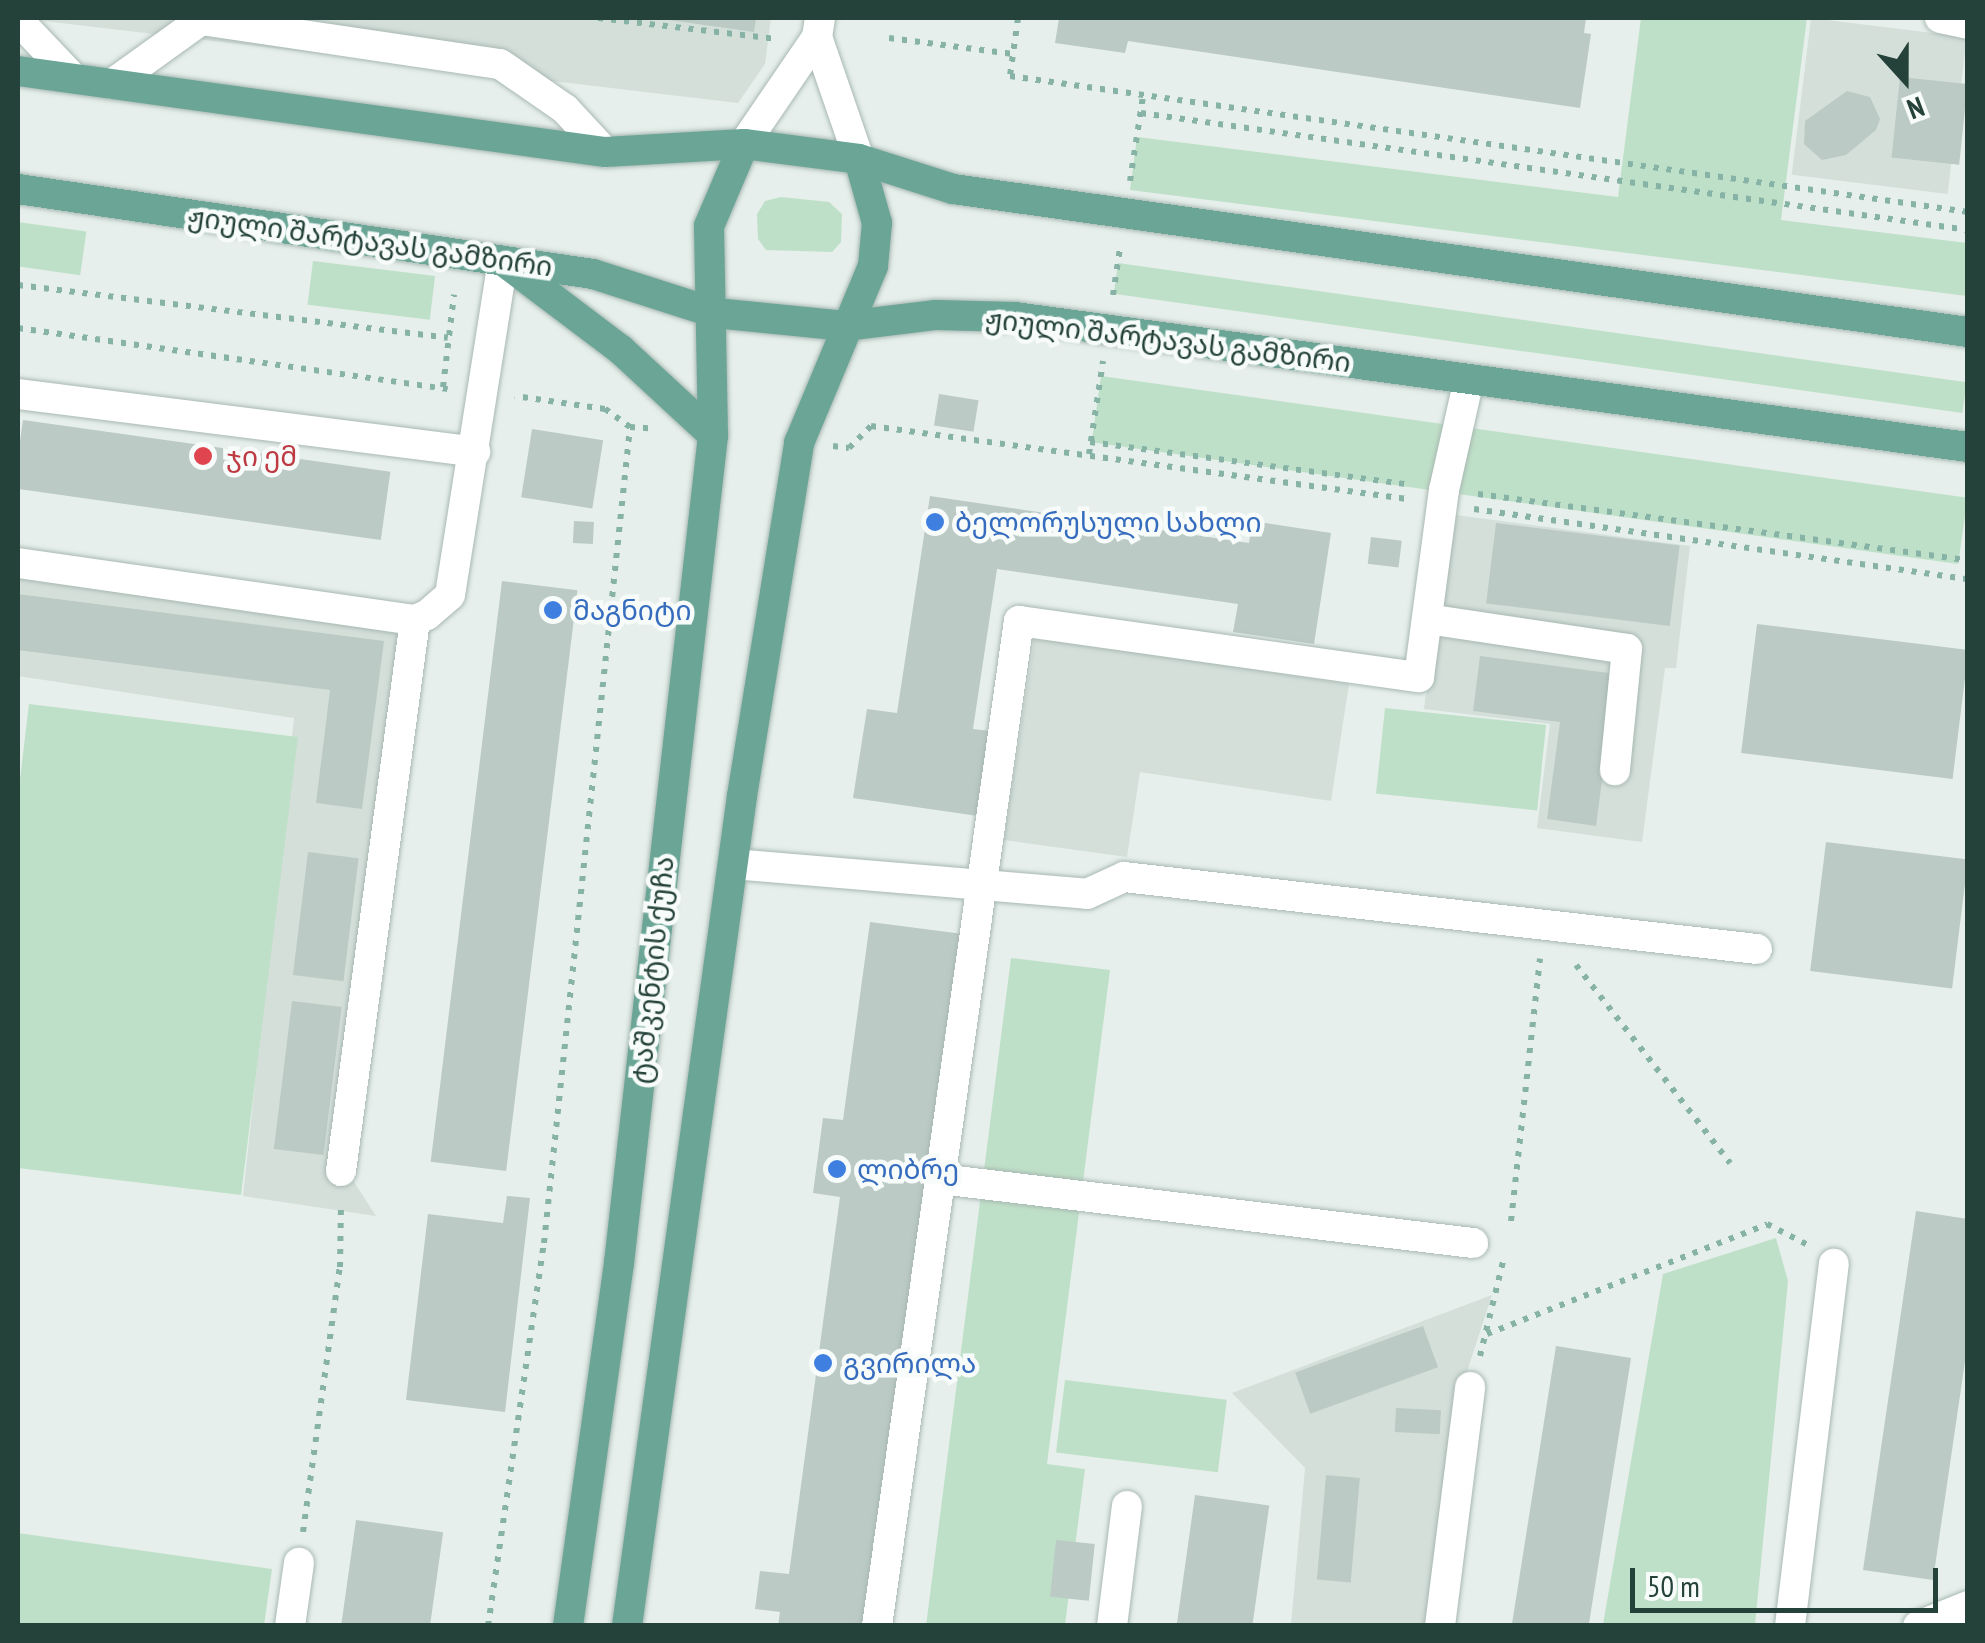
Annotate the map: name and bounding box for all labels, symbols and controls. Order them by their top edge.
north arrow [1855,30,1955,130]
text: N [1902,88,1930,128]
street label: ჟიული შარტავას გამზირი [185,199,555,283]
street label: ჟიული შარტავას გამზირი [983,301,1353,379]
place label: ჯი ემ [226,439,297,473]
marker: ჯი ემ [190,443,216,469]
place label: ბელორუსული სახლი [955,505,1262,539]
marker: ბელორუსული სახლი [924,511,946,533]
place label: მაგნიტი [573,593,691,627]
marker: მაგნიტი [542,599,564,621]
street label: ტაშკენტის ქუჩა [623,855,681,1085]
place label: ლიბრე [857,1152,959,1186]
marker: ლიბრე [826,1158,848,1180]
place label: გვირილა [843,1346,976,1380]
marker: გვირილა [812,1352,834,1374]
scale bar [1635,1548,1942,1610]
text: 50 m [1647,1566,1700,1605]

